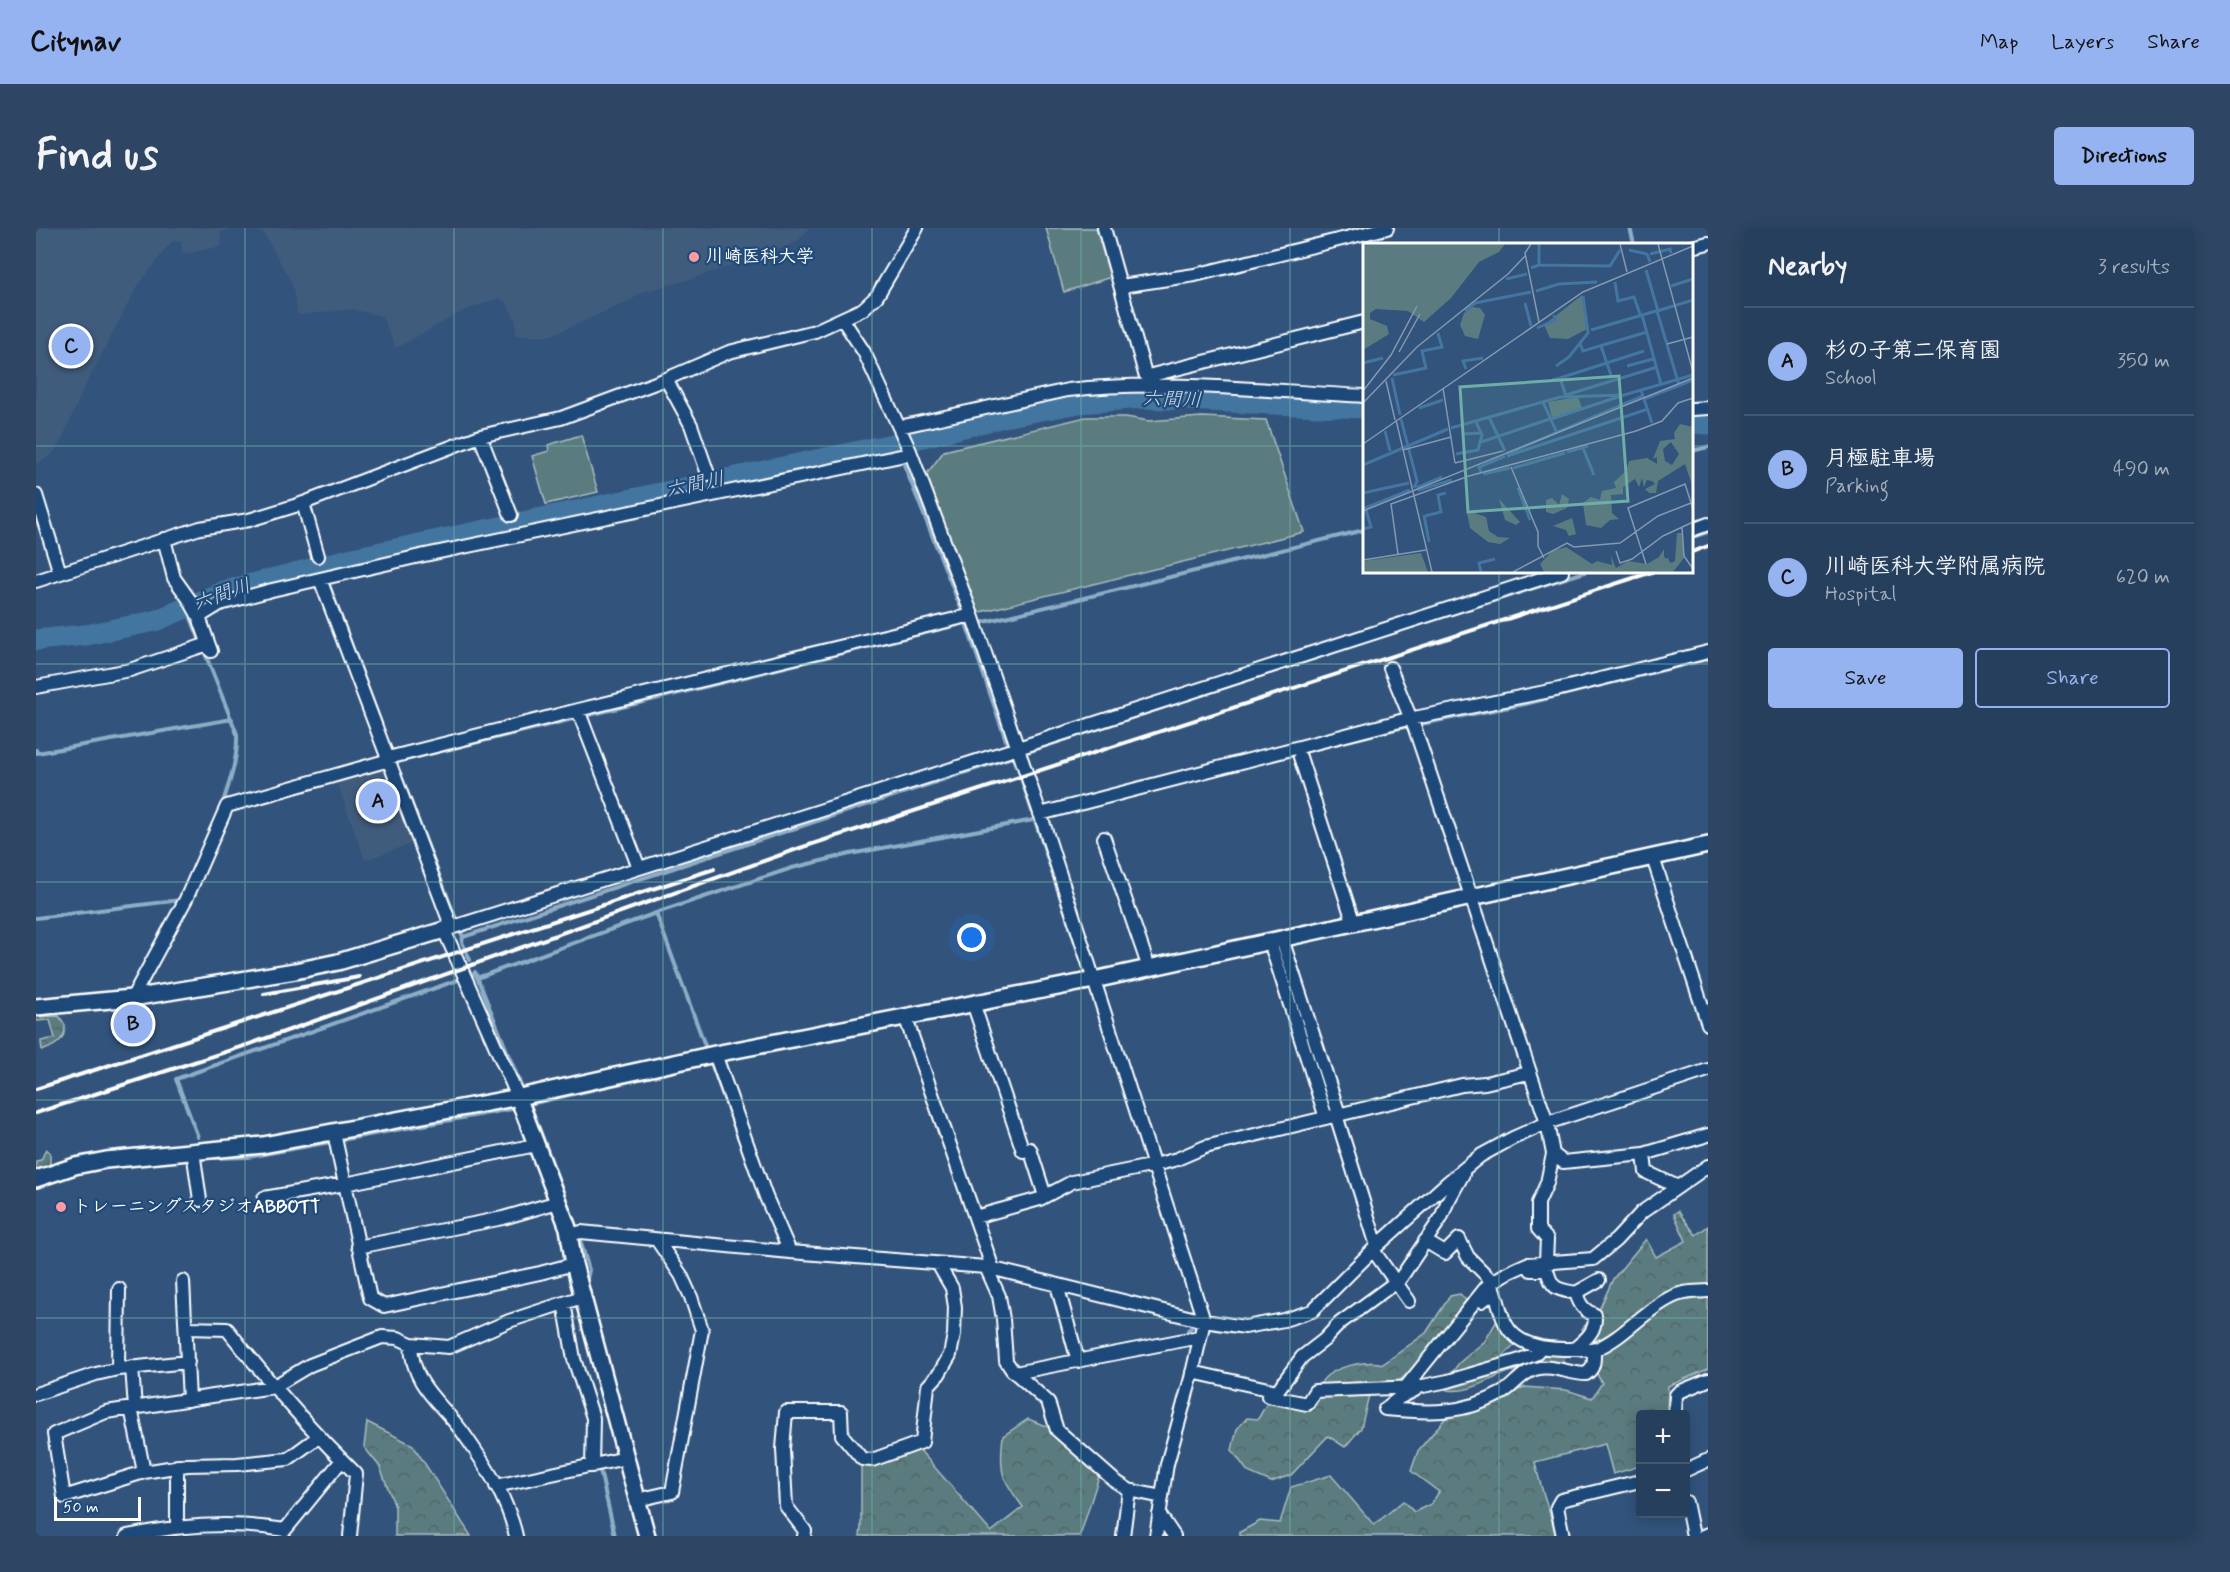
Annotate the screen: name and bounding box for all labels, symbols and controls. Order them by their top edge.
text: Citynav [30,24,121,61]
text: Map [1980,28,2018,56]
text: Layers [2051,28,2114,56]
text: Share [2147,28,2200,56]
button: Directions [2054,127,2194,185]
text: Find us [36,129,158,184]
inset map [1363,243,1693,573]
place label: 川崎医科大学 [706,245,814,269]
marker: 川崎医科大学 [687,250,701,264]
text: Nearby [1768,250,1847,284]
text: 3 results [2098,254,2170,281]
pin: C [51,324,90,368]
text: 杉の子第二保育園 [1825,337,2001,365]
text: A [1781,348,1794,375]
text: 350 m [2117,348,2170,375]
text: School [1825,365,1877,392]
water label: 六間川 [1142,385,1202,415]
text: 月極駐車場 [1825,445,1935,473]
text: B [1781,456,1794,483]
text: 490 m [2113,456,2170,483]
water label: 六間川 [663,466,727,504]
text: Parking [1825,473,1889,500]
text: 川崎医科大学附属病院 [1825,553,2045,581]
text: C [1780,564,1795,591]
text: 620 m [2116,564,2170,591]
water label: 六間川 [189,572,255,618]
text: Hospital [1825,581,1896,608]
button: Save [1768,648,1963,708]
button: Share [1975,648,2170,708]
pin: A [358,778,398,824]
your location [957,923,986,952]
pin: B [114,1002,152,1046]
place label: トレーニングスタジオABBOTT [73,1195,320,1219]
marker: トレーニングスタジオABBOTT [54,1200,68,1214]
map controls [1636,1410,1690,1518]
button: + [1636,1410,1690,1464]
button: − [1636,1464,1690,1518]
scale bar [54,1494,141,1522]
text: 50 m [63,1497,99,1518]

